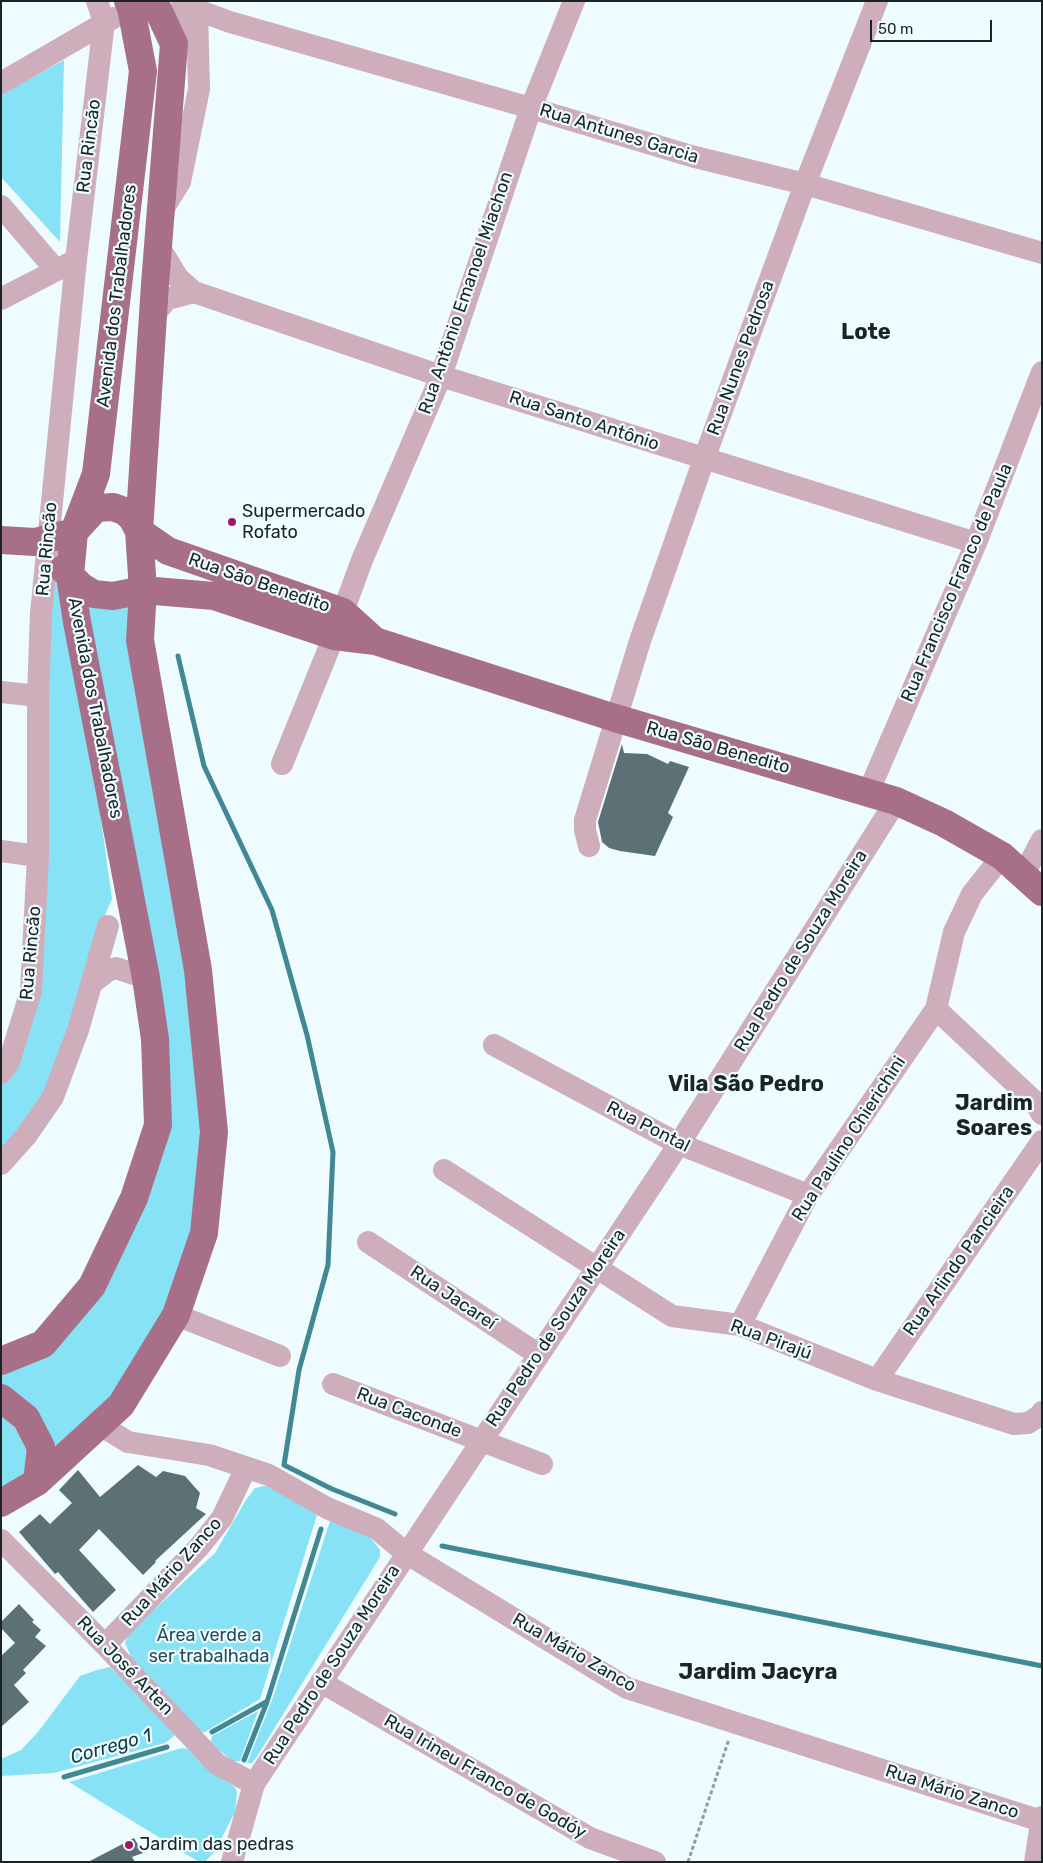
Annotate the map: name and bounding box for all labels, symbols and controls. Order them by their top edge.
scale bar [873,10,996,42]
text: 50 m [878,20,913,38]
street label: Rua Rincão [73,98,105,194]
street label: Rua Antunes Garcia [537,100,701,168]
street label: Rua Antônio Emanoel Miachon [414,169,518,417]
street label: Avenida dos Trabalhadores [93,183,141,409]
street label: Rua Nunes Pedrosa [703,278,779,438]
district label: Lote [841,320,891,346]
street label: Rua Santo Antônio [506,387,662,455]
street label: Rua Francisco Franco de Paula [897,460,1017,706]
street label: Rua Rincão [32,501,62,597]
place label: Supermercado Rofato [242,501,365,544]
marker: Supermercado Rofato [226,516,238,528]
street label: Rua São Benedito [185,549,333,617]
street label: Avenida dos Trabalhadores [63,596,127,820]
street label: Rua São Benedito [644,717,792,779]
street label: Rua Pedro de Souza Moreira [730,846,872,1056]
street label: Rua Rincão [16,905,46,1001]
street label: Rua Paulino Chierichini [787,1052,911,1226]
district label: Vila São Pedro [668,1072,824,1098]
district label: Jardim Soares [955,1091,1033,1142]
street label: Rua Pontal [603,1097,693,1157]
street label: Rua Arlindo Pancieira [899,1182,1019,1340]
street label: Rua Pedro de Souza Moreira [482,1225,630,1431]
street label: Rua Jacareí [406,1261,500,1335]
street label: Rua Pirajú [727,1315,815,1365]
street label: Rua Caconde [353,1383,465,1443]
street label: Rua Mário Zanco [117,1513,227,1631]
street label: Rua Pedro de Souza Moreira [259,1561,405,1769]
street label: Rua Mário Zanco [508,1609,640,1697]
street label: Rua José Arten [72,1612,178,1720]
park label: Área verde a ser trabalhada [149,1625,269,1668]
district label: Jardim Jacyra [679,1660,837,1686]
street label: Rua Irineu Franco de Godóy [380,1710,590,1844]
water label: Corrego 1 [68,1725,154,1769]
street label: Rua Mário Zanco [883,1760,1021,1824]
place label: Jardim das pedras [139,1834,294,1856]
marker: Jardim das pedras [123,1839,135,1851]

